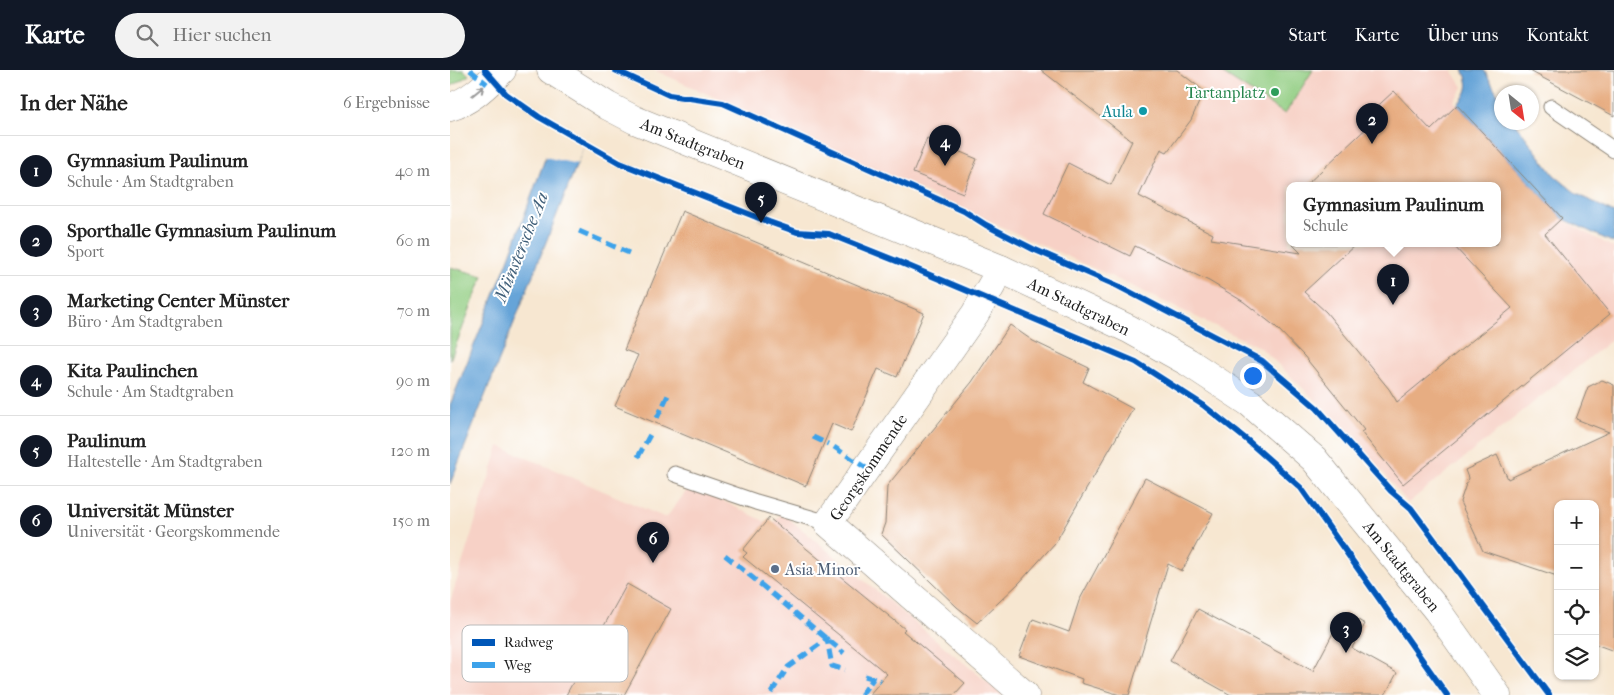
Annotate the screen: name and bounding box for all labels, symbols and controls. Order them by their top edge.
search box [115,13,465,58]
text: Karte [25,21,85,49]
icon: search [133,21,161,49]
text: Hier suchen [173,24,272,46]
text: Start [1288,25,1327,46]
text: Karte [1355,25,1399,46]
text: Über uns [1427,25,1498,46]
text: Kontakt [1526,25,1589,46]
place label: Tartanplatz [1186,83,1265,102]
north arrow [1494,85,1539,130]
one-way arrow [471,86,484,97]
marker: Tartanplatz [1269,86,1281,98]
text: In der Nähe [20,91,128,115]
text: 6 Ergebnisse [343,93,430,112]
place label: Aula [1101,102,1134,121]
pin: 2 [1356,103,1388,144]
marker: Aula [1137,105,1149,117]
street label: Am Stadtgraben [637,113,749,173]
pin: 4 [929,125,961,166]
text: Gymnasium Paulinum [67,150,248,172]
text: 1 [33,161,39,180]
text: 40 m [395,161,430,180]
text: Schule · Am Stadtgraben [67,172,234,191]
pin: 5 [745,182,777,223]
popup [1286,182,1501,247]
water label: Münstersche Aa [489,189,553,307]
text: Gymnasium Paulinum [1303,194,1484,216]
text: Schule [1303,216,1348,235]
text: Sporthalle Gymnasium Paulinum [67,220,336,242]
text: 2 [32,231,40,250]
text: 60 m [396,231,430,250]
text: Sport [67,242,105,261]
pin: 1 [1377,264,1409,305]
street label: Am Stadtgraben [1024,273,1134,340]
text: Marketing Center Münster [67,290,289,312]
text: 3 [33,301,39,320]
text: 70 m [397,301,430,320]
text: Büro · Am Stadtgraben [67,312,223,331]
text: Kita Paulinchen [67,360,198,382]
your location [1240,363,1266,389]
text: 4 [31,371,41,390]
text: 90 m [396,371,430,390]
text: Schule · Am Stadtgraben [67,382,234,401]
street label: Georgskommende [826,410,911,524]
text: Paulinum [67,430,146,452]
text: 5 [33,441,39,460]
text: 120 m [391,441,430,460]
text: Haltestelle · Am Stadtgraben [67,452,263,471]
text: Universität Münster [67,500,234,522]
map controls [1554,500,1599,680]
button: + [1554,500,1599,545]
text: 6 [32,511,40,530]
text: 150 m [392,511,430,530]
street label: Am Stadtgraben [1359,516,1444,616]
text: Universität · Georgskommende [67,522,280,541]
pin: 6 [637,522,669,563]
button: − [1554,545,1599,590]
place label: Asia Minor [784,560,860,579]
marker: Asia Minor [769,563,781,575]
button: locate [1554,590,1599,635]
pin: 3 [1330,612,1362,653]
legend [462,625,628,682]
text: Radweg [504,634,553,651]
button: layers [1554,635,1599,680]
text: Weg [503,657,532,674]

